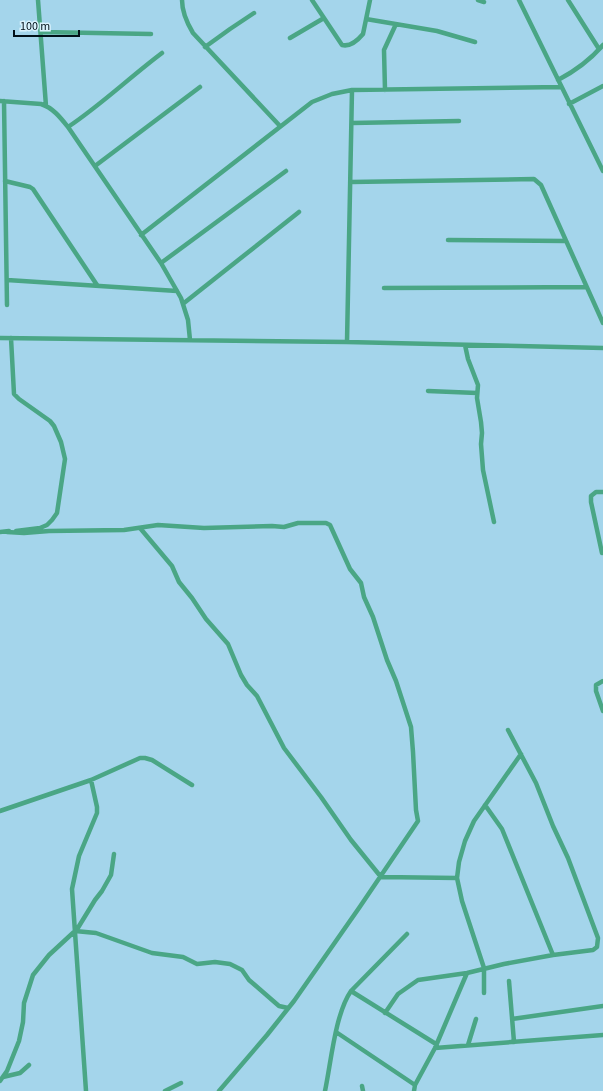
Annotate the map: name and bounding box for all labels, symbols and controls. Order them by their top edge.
scale bar [14,12,79,38]
text: 100 m [20,18,50,35]

